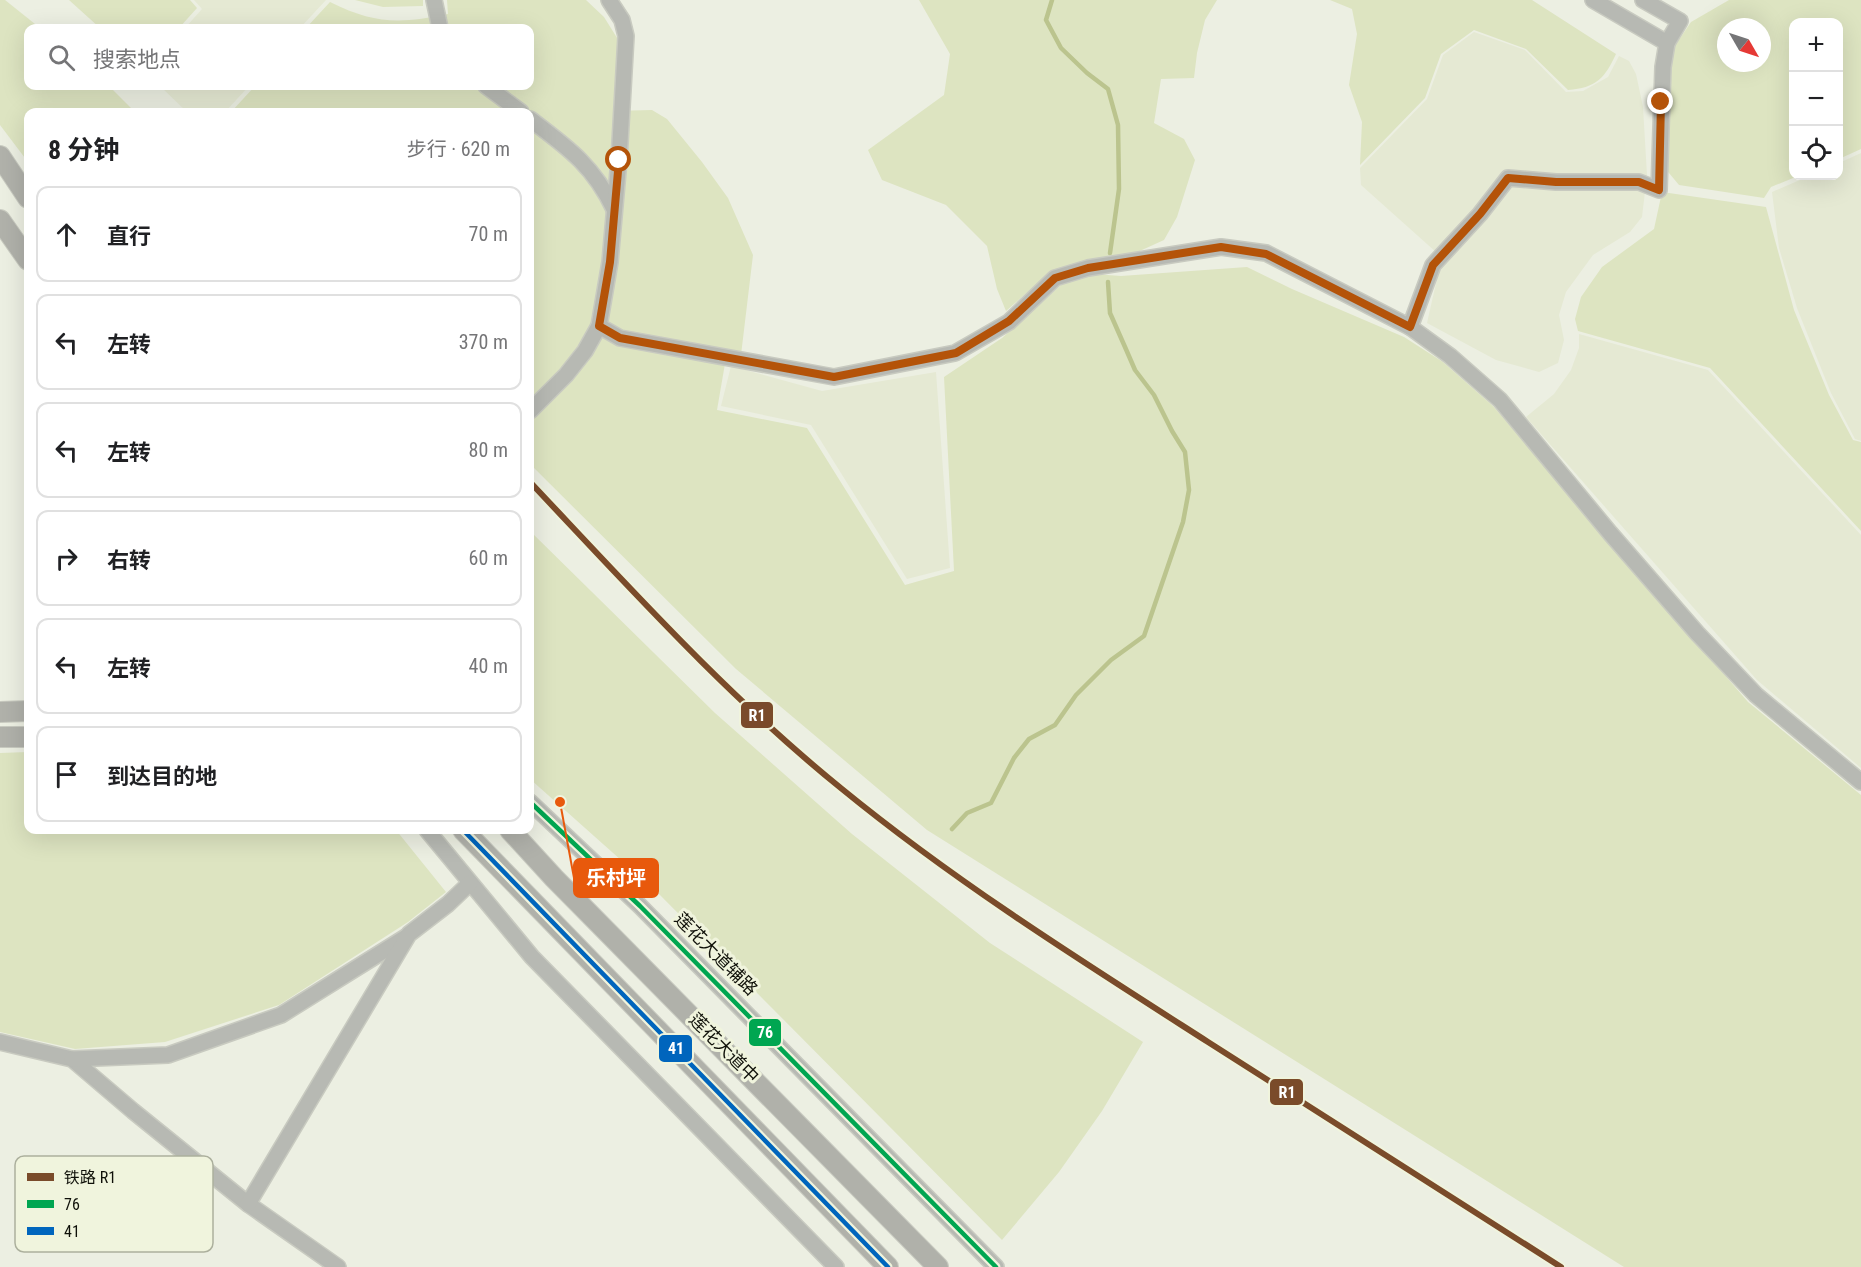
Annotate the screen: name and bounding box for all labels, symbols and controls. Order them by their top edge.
north arrow [1717,18,1771,72]
map controls [1789,18,1843,180]
button: + [1789,18,1843,72]
search box [24,24,534,90]
icon: search [45,41,78,74]
text: 搜索地点 [93,47,181,72]
button: − [1789,72,1843,126]
route end [1647,88,1673,114]
button: locate [1789,126,1843,180]
text: 8 分钟 [48,135,119,165]
text: 步行 · 620 m [407,137,510,161]
route start [605,146,631,172]
icon: ahead [50,218,83,251]
text: 70 m [469,222,508,246]
text: 直行 [107,224,151,249]
icon: left [50,326,83,359]
text: 370 m [459,330,508,354]
text: 左转 [107,332,151,357]
icon: left [50,434,83,467]
text: 80 m [469,438,508,462]
text: 左转 [107,440,151,465]
icon: right [50,542,83,575]
text: 60 m [469,546,508,570]
text: 右转 [107,548,151,573]
icon: left [50,650,83,683]
text: 40 m [469,654,508,678]
text: 左转 [107,656,151,681]
line badge: R1 [740,701,774,729]
text: R1 [749,706,765,725]
icon: arrive [50,758,83,791]
text: 到达目的地 [107,764,217,789]
callout: 乐村坪 [574,859,658,897]
text: 乐村坪 [586,866,646,890]
street label: 莲花大道辅路 [671,908,762,999]
street label: 莲花大道中 [685,1008,764,1087]
line badge: 76 [748,1018,782,1047]
text: 76 [757,1023,773,1042]
line badge: 41 [658,1034,693,1063]
text: 41 [668,1039,684,1058]
line badge: R1 [1269,1078,1304,1106]
text: R1 [1279,1083,1295,1102]
legend [15,1156,213,1252]
text: 铁路 R1 [64,1168,116,1187]
text: 76 [64,1195,80,1214]
text: 41 [64,1222,80,1241]

